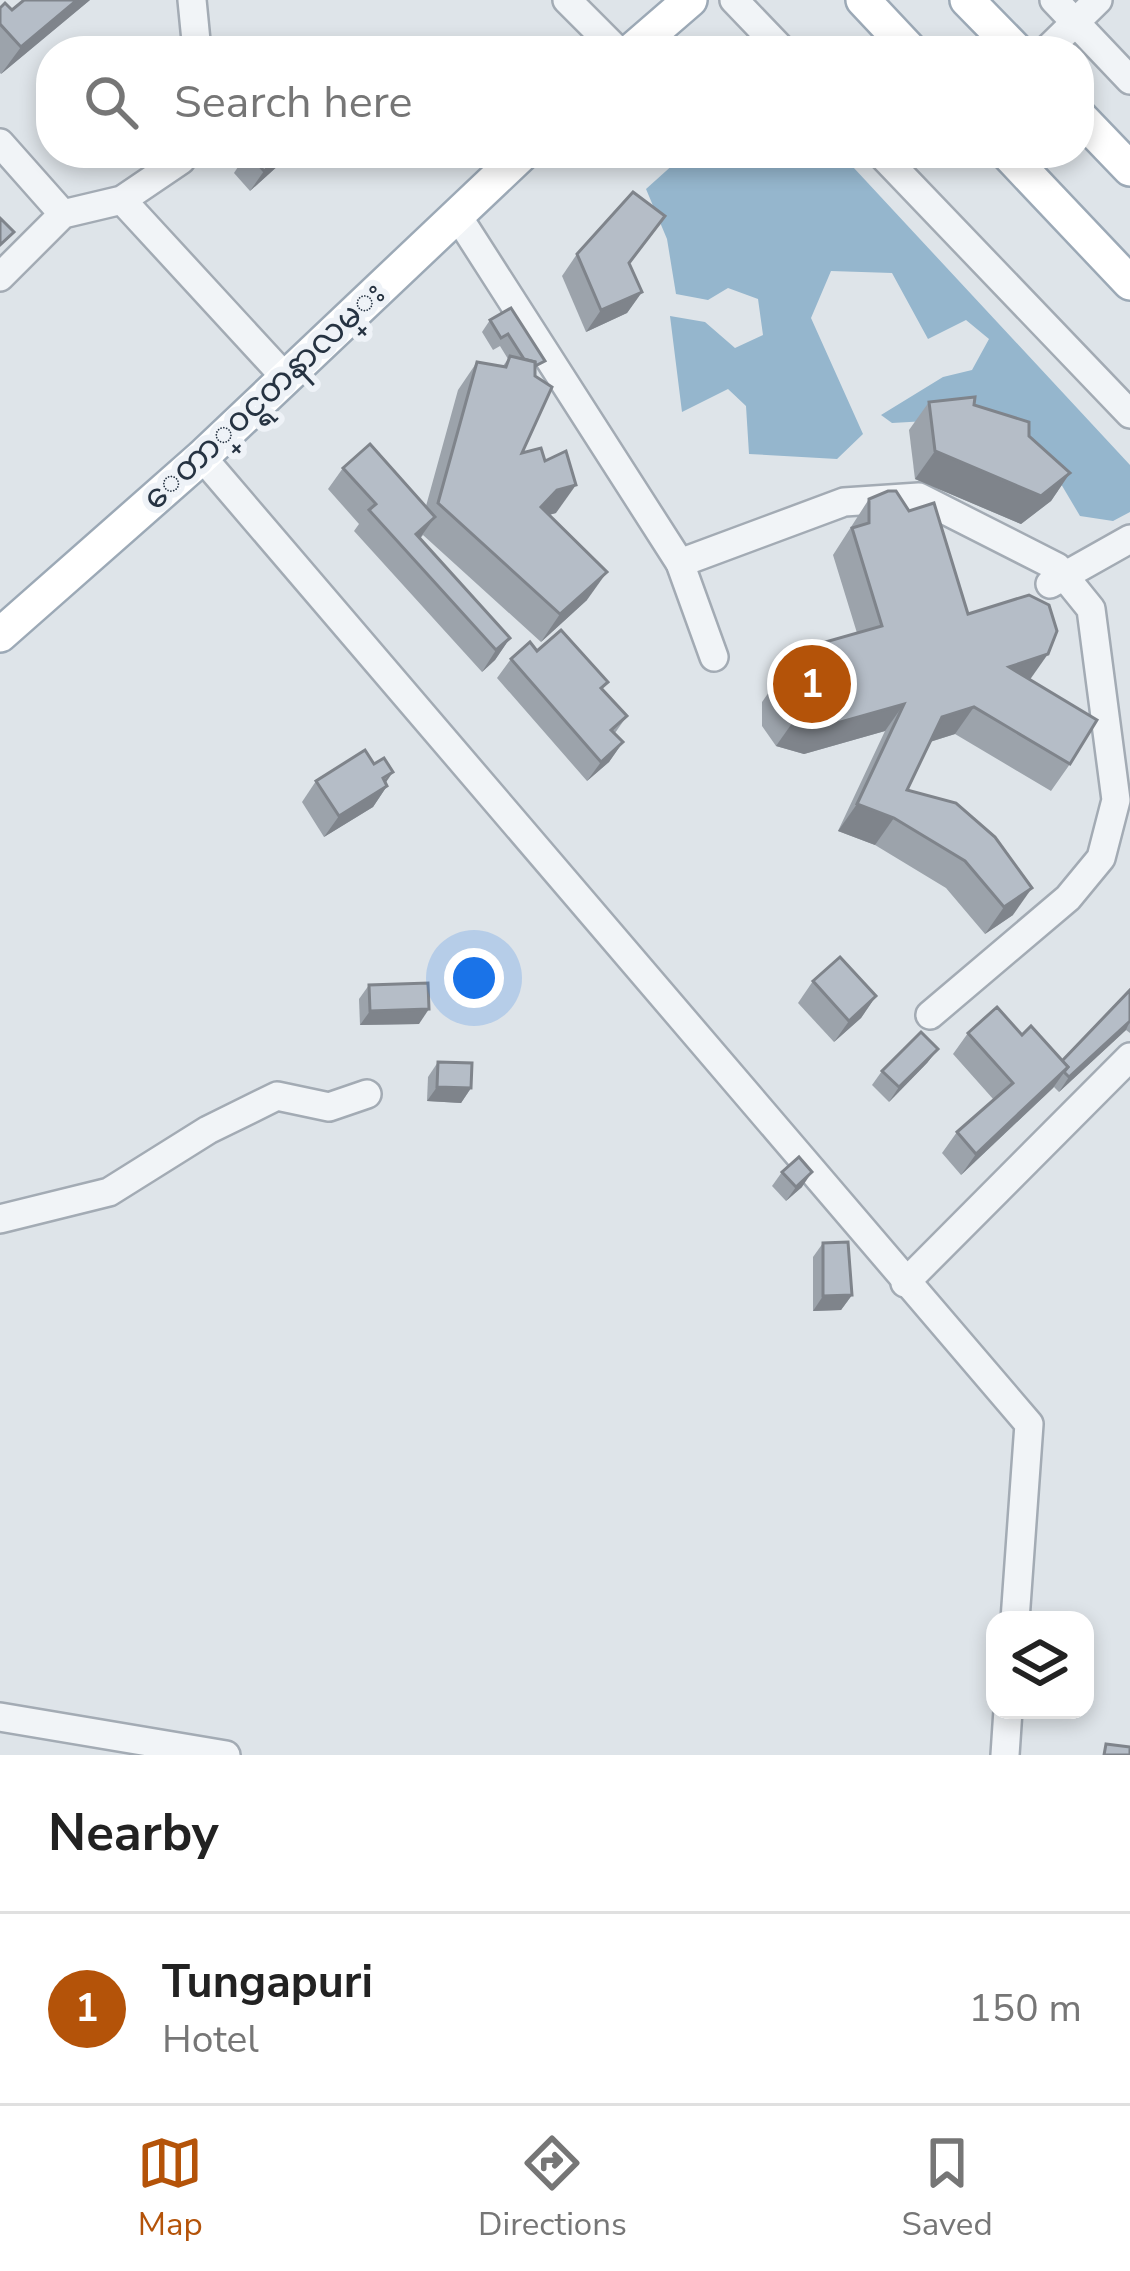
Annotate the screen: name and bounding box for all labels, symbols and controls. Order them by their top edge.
search box [36,36,1094,168]
icon: search [78,69,144,135]
text: Search here [174,72,413,133]
street label: ေတာ္၀င္ရတနာလမ္း [133,272,398,523]
pin: 1 [773,639,851,729]
your location [444,948,504,1008]
map controls [986,1611,1094,1719]
button: layers [986,1611,1094,1719]
text: Nearby [48,1798,219,1868]
text: Tungapuri [162,1952,373,2013]
text: 1 [75,1982,99,2035]
text: 150 m [968,1982,1082,2035]
text: Hotel [162,2013,259,2066]
tab: Map [137,2130,203,2247]
tab: Directions [478,2130,627,2247]
tab: Saved [901,2130,993,2247]

